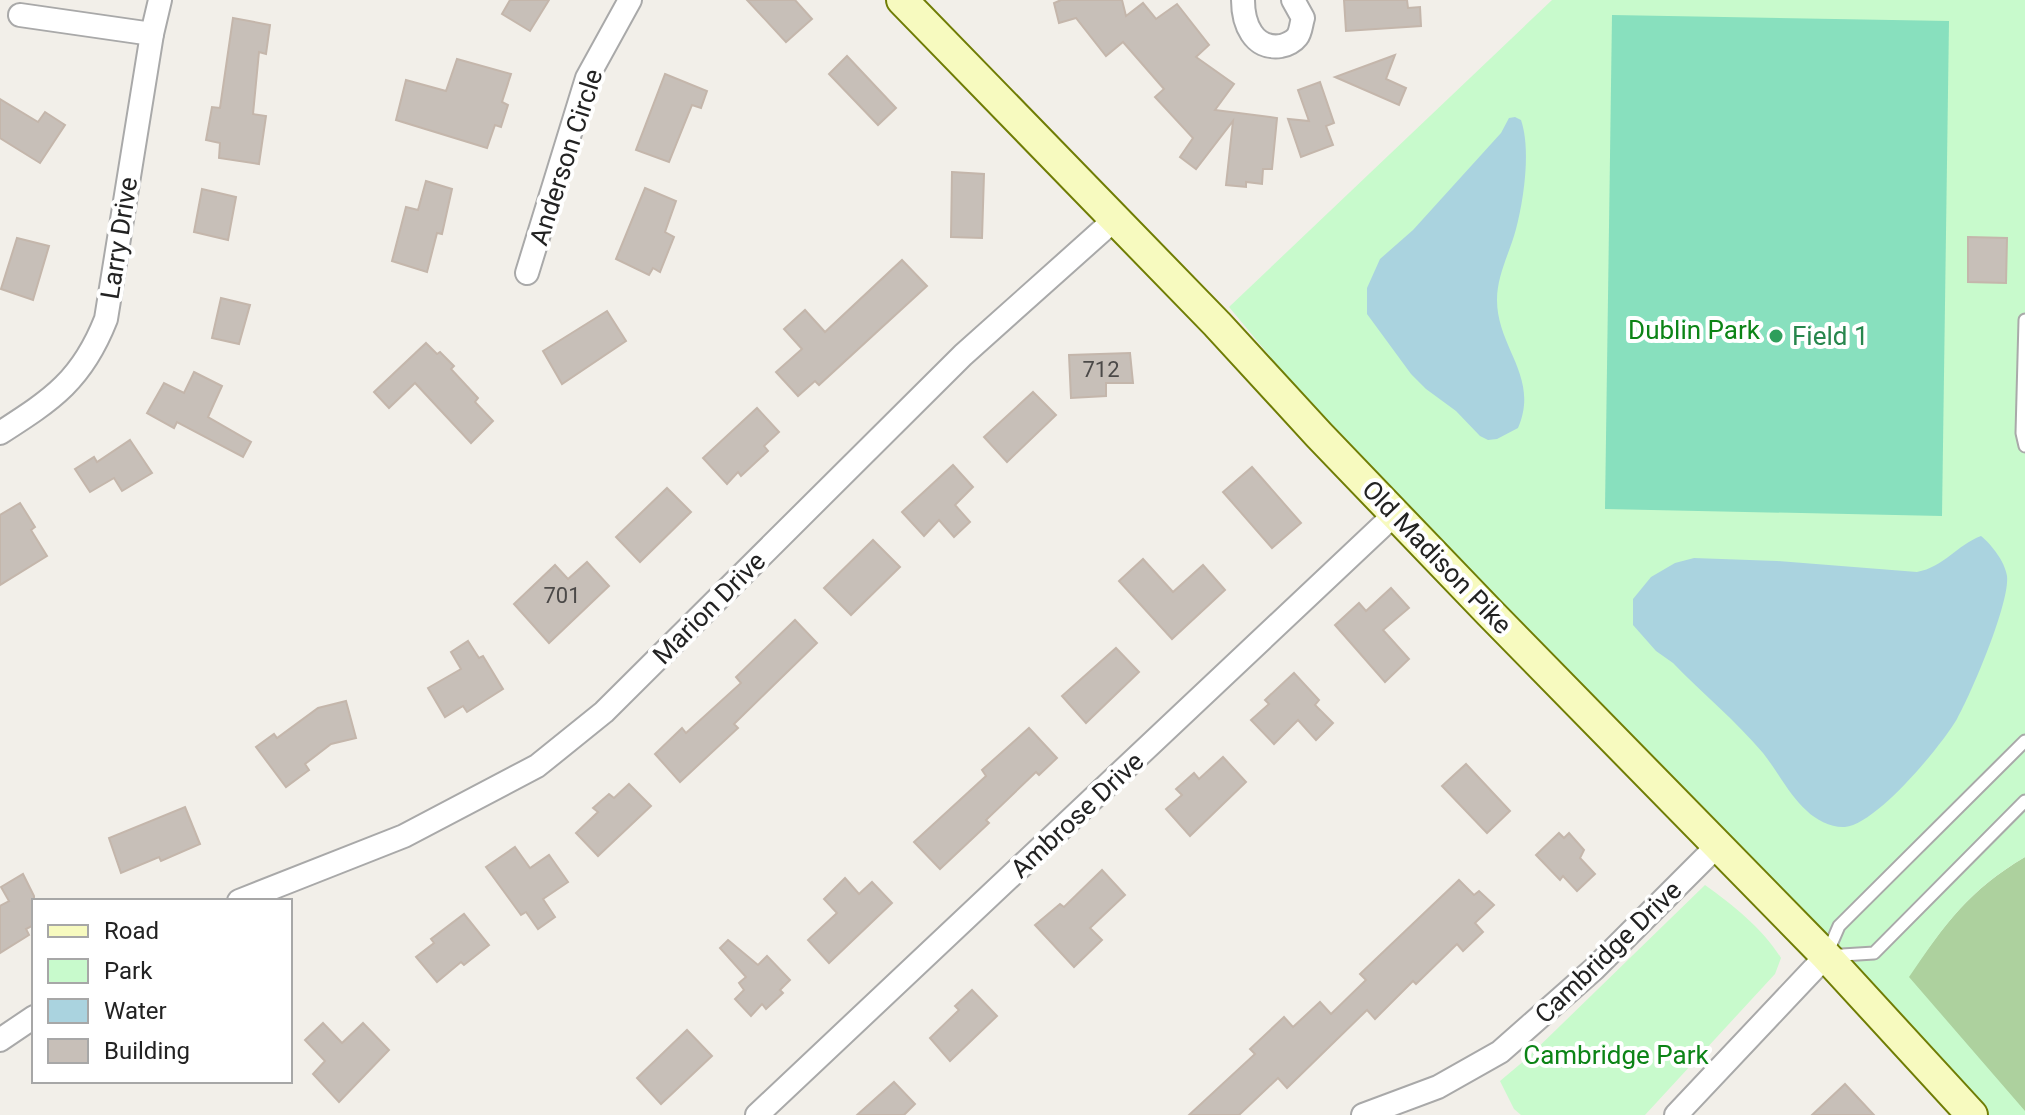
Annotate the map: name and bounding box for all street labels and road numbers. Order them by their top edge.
street label: Anderson Circle [523,65,609,249]
street label: Larry Drive [95,175,143,301]
street label: Old Madison Pike [1356,474,1518,640]
street label: Marion Drive [647,546,771,670]
street label: Ambrose Drive [1005,746,1149,884]
street label: Cambridge Drive [1529,875,1687,1029]

